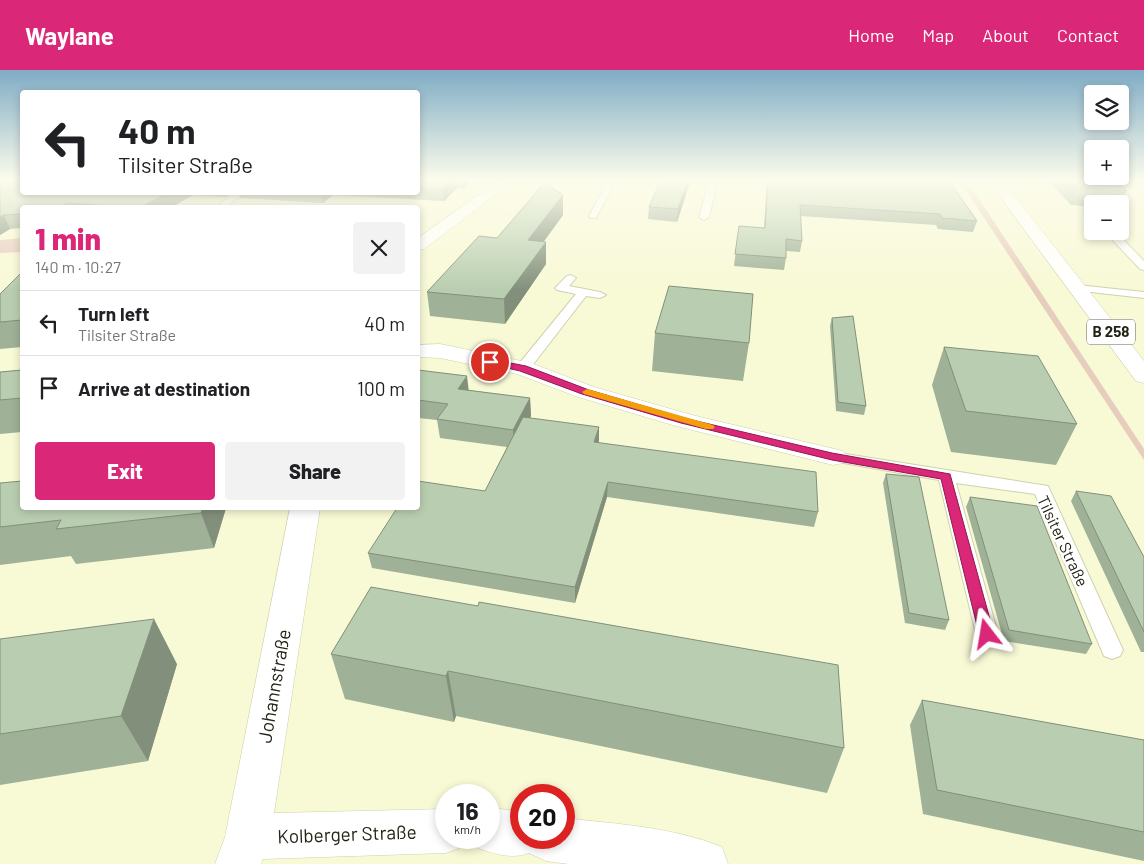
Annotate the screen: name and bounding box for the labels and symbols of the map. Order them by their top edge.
road number: B 258 [1087,320,1135,344]
pin [469,341,511,383]
street label: Tilsiter Straße [1034,492,1093,589]
position arrow [960,607,1012,659]
street label: Johannstraße [252,627,295,745]
speed limit sign: 20 [510,784,575,849]
street label: Kolberger Straße [277,820,417,847]

